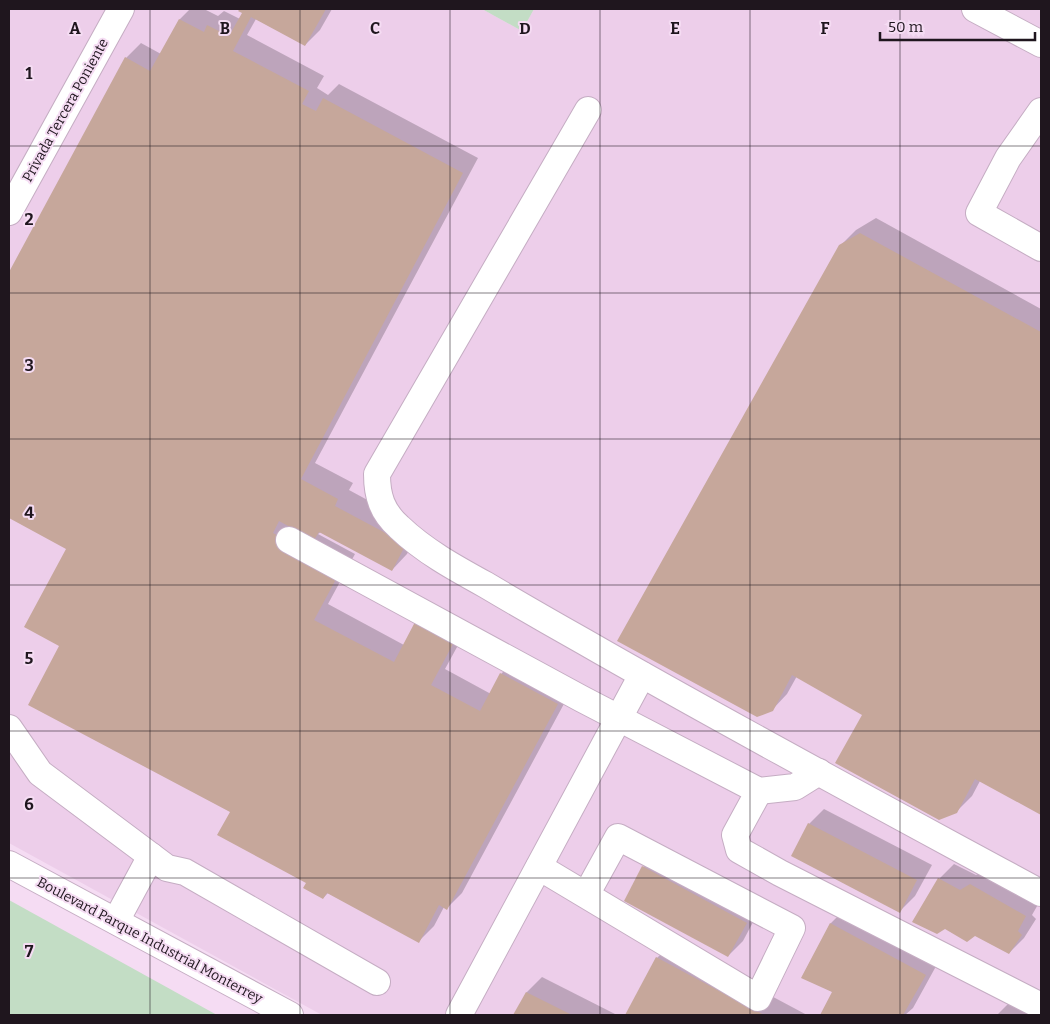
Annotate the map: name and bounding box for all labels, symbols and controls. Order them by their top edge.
scale bar [880,10,1035,42]
text: 50 m [888,18,924,36]
text: A [69,19,81,38]
text: B [220,19,230,38]
text: C [370,19,380,38]
text: D [519,19,531,38]
text: E [670,19,680,38]
text: F [821,19,830,38]
street label: Privada Tercera Poniente [19,35,112,185]
text: 1 [26,64,33,83]
text: 2 [24,210,34,229]
text: 3 [24,356,34,375]
text: 4 [24,503,34,522]
text: 5 [25,649,34,668]
text: 6 [24,795,34,814]
street label: Boulevard Parque Industrial Monterrey [34,874,266,1008]
text: 7 [25,942,34,961]

